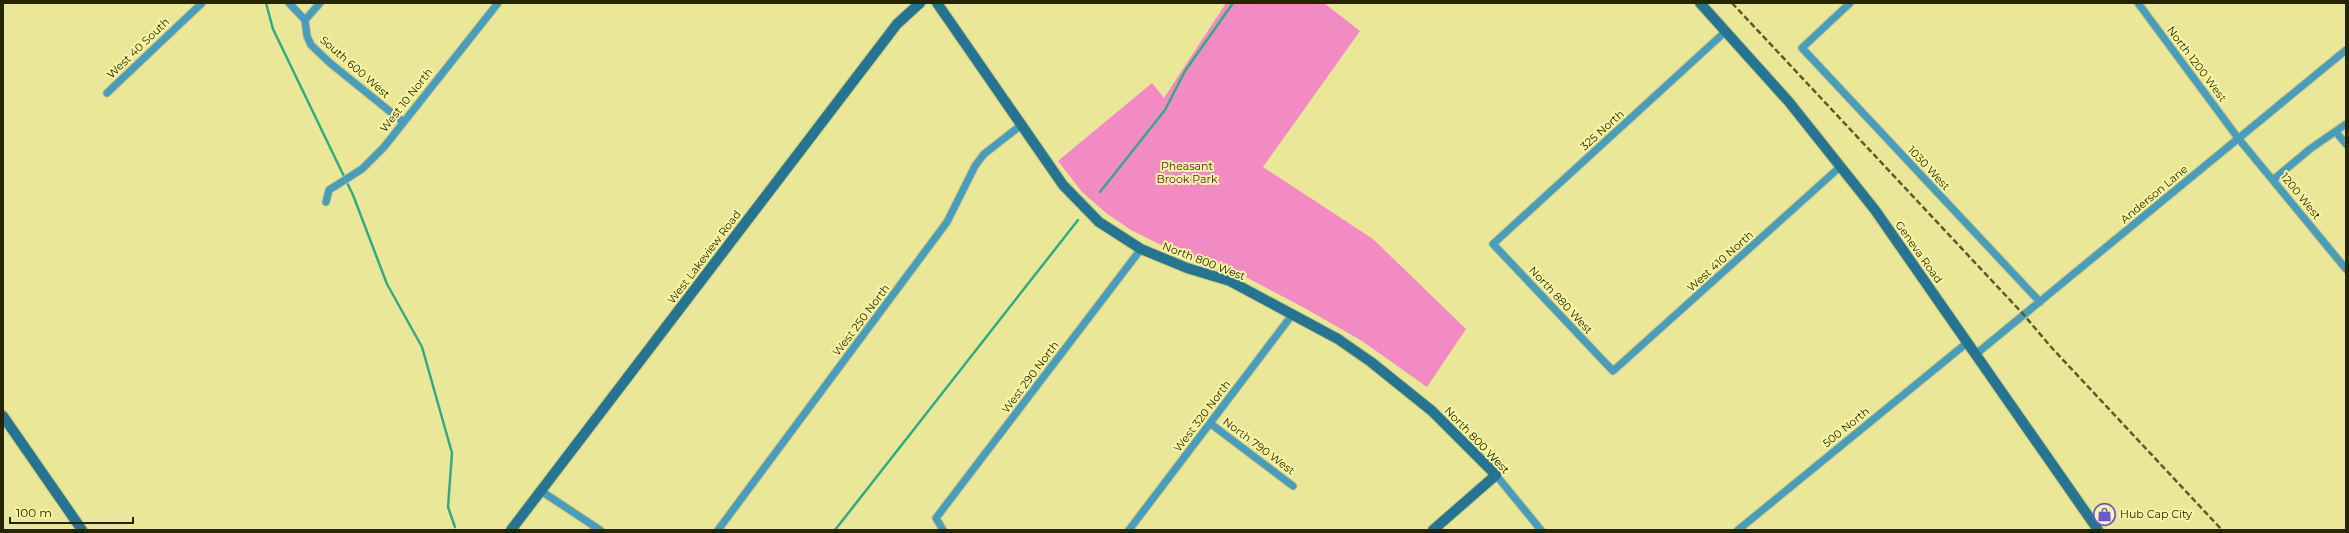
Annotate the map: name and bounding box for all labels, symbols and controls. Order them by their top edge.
street label: West 40 South [104,15,172,81]
street label: North 1200 West [2164,23,2230,105]
street label: South 600 West [317,33,393,102]
street label: West 10 North [377,65,435,135]
street label: 325 North [1577,107,1627,153]
street label: 1030 West [1905,143,1953,193]
park label: Pheasant Brook Park [1157,159,1218,186]
street label: Anderson Lane [2118,162,2191,226]
street label: 1200 West [2278,170,2324,222]
street label: West Lakeview Road [664,207,744,307]
street label: Geneva Road [1892,218,1946,286]
street label: West 410 North [1684,228,1756,294]
street label: North 800 West [1161,239,1248,283]
street label: North 880 West [1526,263,1596,337]
street label: West 250 North [830,281,892,359]
street label: West 290 North [998,338,1062,416]
street label: West 320 North [1171,378,1233,454]
street label: North 800 West [1441,404,1513,477]
street label: 500 North [1820,404,1872,450]
street label: North 790 West [1220,414,1298,478]
scale bar [10,499,133,525]
shop icon: Hub Cap City [2091,501,2117,527]
text: 100 m [16,505,52,520]
place label: Hub Cap City [2120,507,2192,521]

